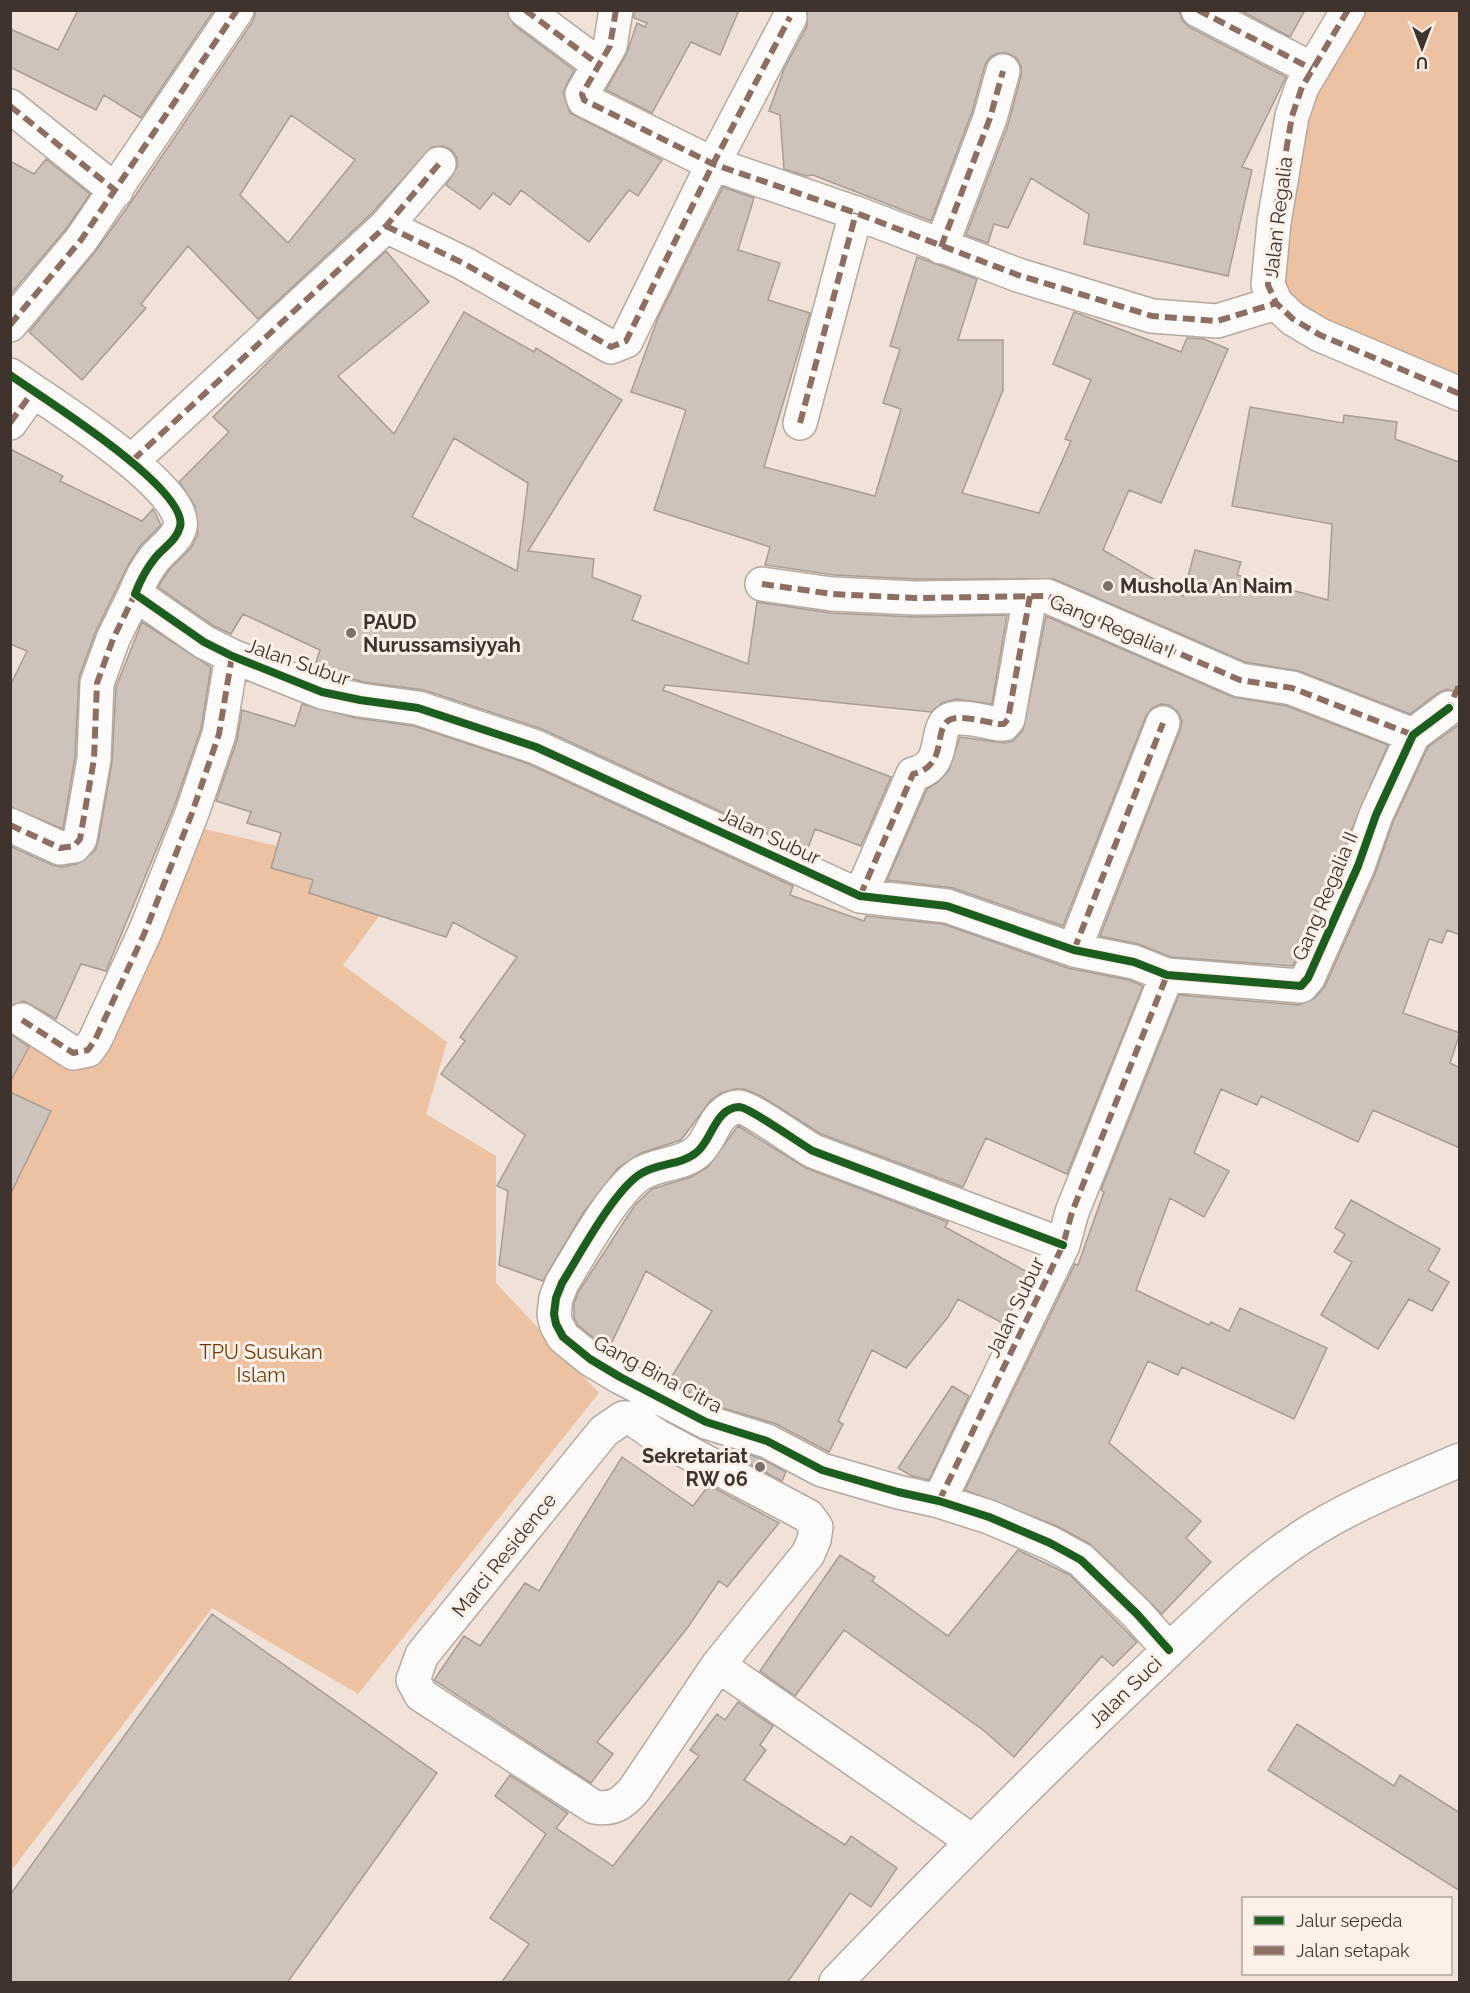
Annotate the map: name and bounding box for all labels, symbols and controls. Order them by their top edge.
north arrow [1392,18,1452,78]
text: U [1416,53,1428,72]
street label: Jalan Regalia [1259,155,1297,279]
place label: Musholla An Naim [1120,574,1293,598]
marker: Musholla An Naim [1101,579,1115,593]
street label: Gang Regalia I [1046,589,1178,663]
place label: PAUD Nurussamsiyyah [363,610,521,657]
marker: PAUD Nurussamsiyyah [344,626,358,640]
street label: Jalan Subur [243,633,353,691]
street label: Jalan Subur [716,802,824,870]
street label: Gang Regalia II [1287,828,1363,964]
street label: Jalan Subur [980,1253,1050,1361]
street label: Gang Bina Citra [590,1330,726,1418]
park label: TPU Susukan Islam [199,1340,323,1387]
place label: Sekretariat RW 06 [642,1444,748,1491]
marker: Sekretariat RW 06 [753,1460,767,1474]
street label: Marci Residence [447,1488,561,1622]
street label: Jalan Suci [1083,1651,1167,1733]
legend [1242,1897,1452,1975]
text: Jalur sepeda [1296,1910,1402,1931]
text: Jalan setapak [1296,1940,1410,1961]

